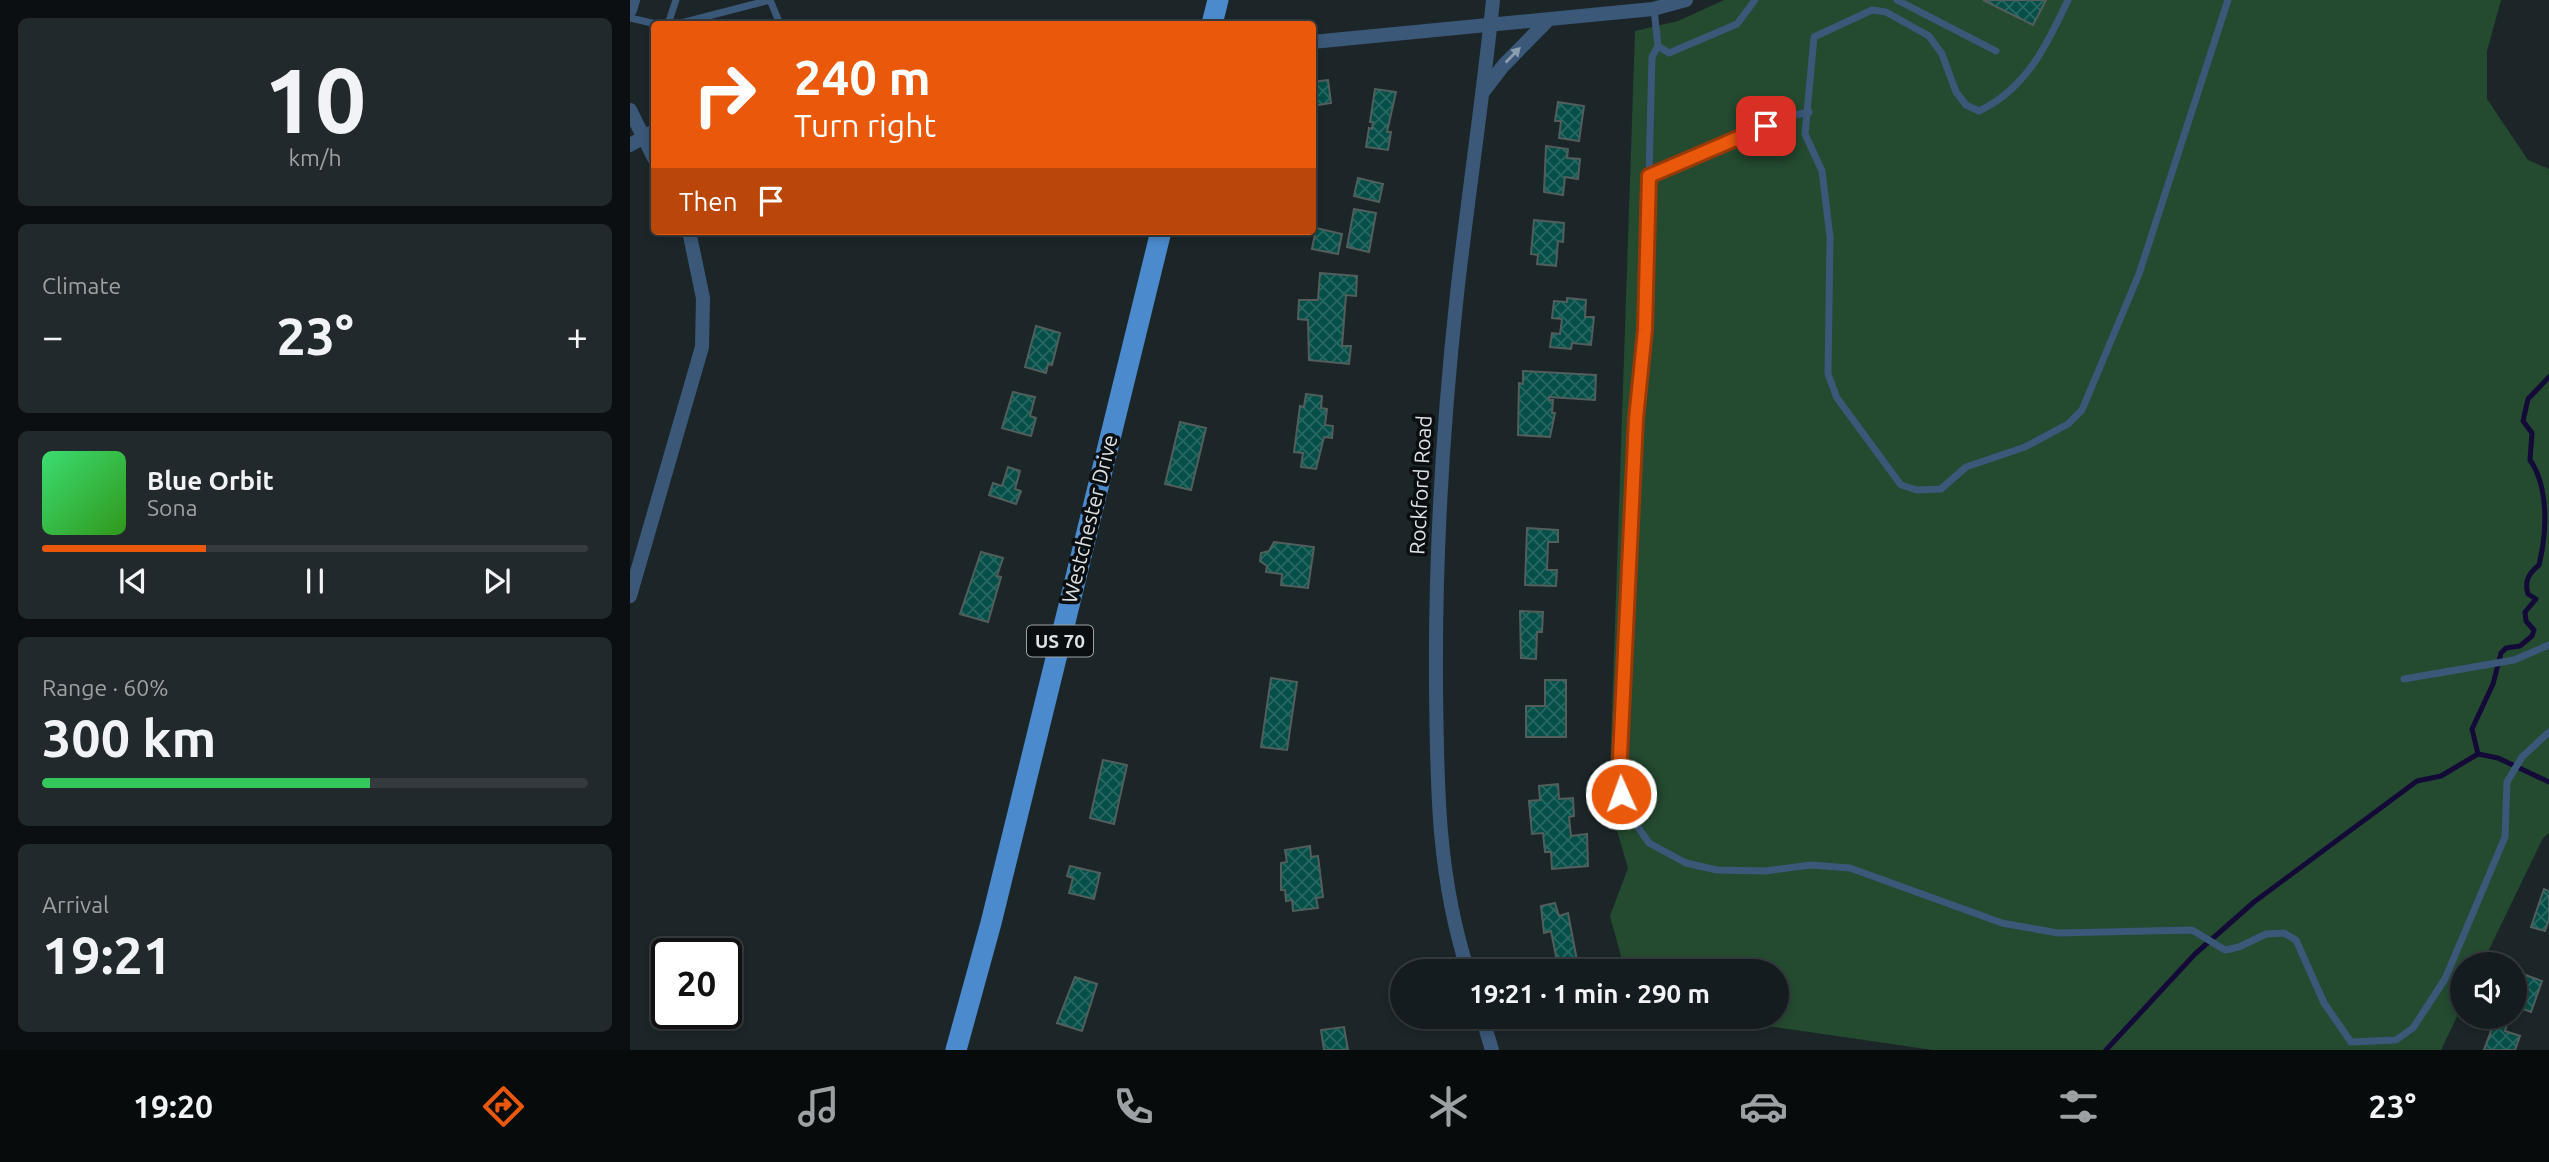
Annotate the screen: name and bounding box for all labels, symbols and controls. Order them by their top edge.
one-way arrow [1505,47,1521,64]
text: 10 [264,48,366,150]
icon: right [679,49,770,140]
text: 240 m [794,49,931,104]
pin [1736,96,1796,156]
text: Turn right [794,107,936,143]
icon: arrive [1747,107,1785,145]
text: km/h [288,145,342,170]
icon: arrive [752,182,790,220]
text: Then [679,187,738,216]
text: Climate [42,273,121,298]
text: 23° [276,307,354,365]
text: − [42,315,63,357]
text: + [567,315,588,357]
street label: Rockford Road [1404,415,1436,555]
street label: Westchester Drive [1056,432,1122,605]
text: Blue Orbit [147,466,274,495]
text: Sona [147,495,197,520]
icon: previous [114,562,152,600]
icon: pause [296,562,334,600]
icon: next [478,562,516,600]
road number: US 70 [1027,626,1093,656]
text: Range · 60% [42,675,169,700]
text: 300 km [42,709,216,767]
position arrow [1584,757,1658,831]
text: Arrival [42,892,109,917]
text: 19:21 [42,926,172,984]
speed limit sign: 20 [651,938,742,1029]
map controls [2450,952,2527,1029]
button: sound [2450,952,2527,1029]
text: 19:21 · 1 min · 290 m [1469,979,1710,1008]
icon: directions [479,1082,528,1131]
icon: music [794,1082,843,1131]
icon: phone [1109,1082,1158,1131]
icon: climate [1424,1082,1473,1131]
icon: car [1739,1082,1788,1131]
icon: filters [2054,1082,2103,1131]
text: 19:20 [133,1088,213,1124]
text: 23° [2369,1088,2416,1124]

